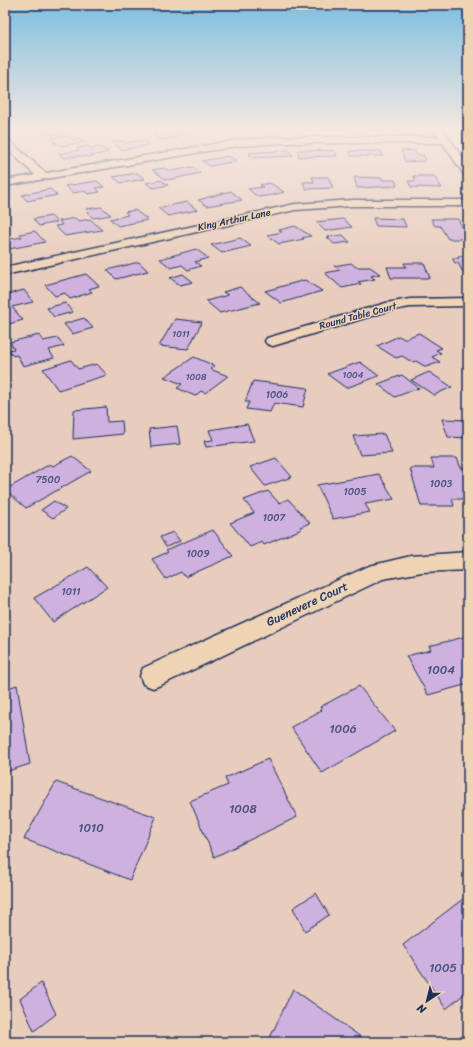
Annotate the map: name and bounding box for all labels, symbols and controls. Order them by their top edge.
street label: King Arthur Lane [196,203,272,237]
street label: Round Table Court [317,297,400,335]
house number: 1011 [172,326,190,342]
house number: 1004 [343,367,364,383]
house number: 1008 [186,369,207,385]
house number: 1006 [266,386,289,404]
house number: 7500 [36,471,60,489]
house number: 1003 [430,475,453,493]
house number: 1005 [343,483,367,501]
house number: 1007 [263,509,287,527]
house number: 1009 [186,545,210,563]
street label: Guenevere Court [262,575,352,633]
house number: 1011 [61,583,81,601]
house number: 1004 [427,659,455,681]
house number: 1006 [329,718,357,740]
house number: 1008 [229,798,257,820]
house number: 1010 [78,817,104,839]
house number: 1005 [429,957,457,979]
north arrow [407,981,447,1021]
text: N [413,999,431,1019]

